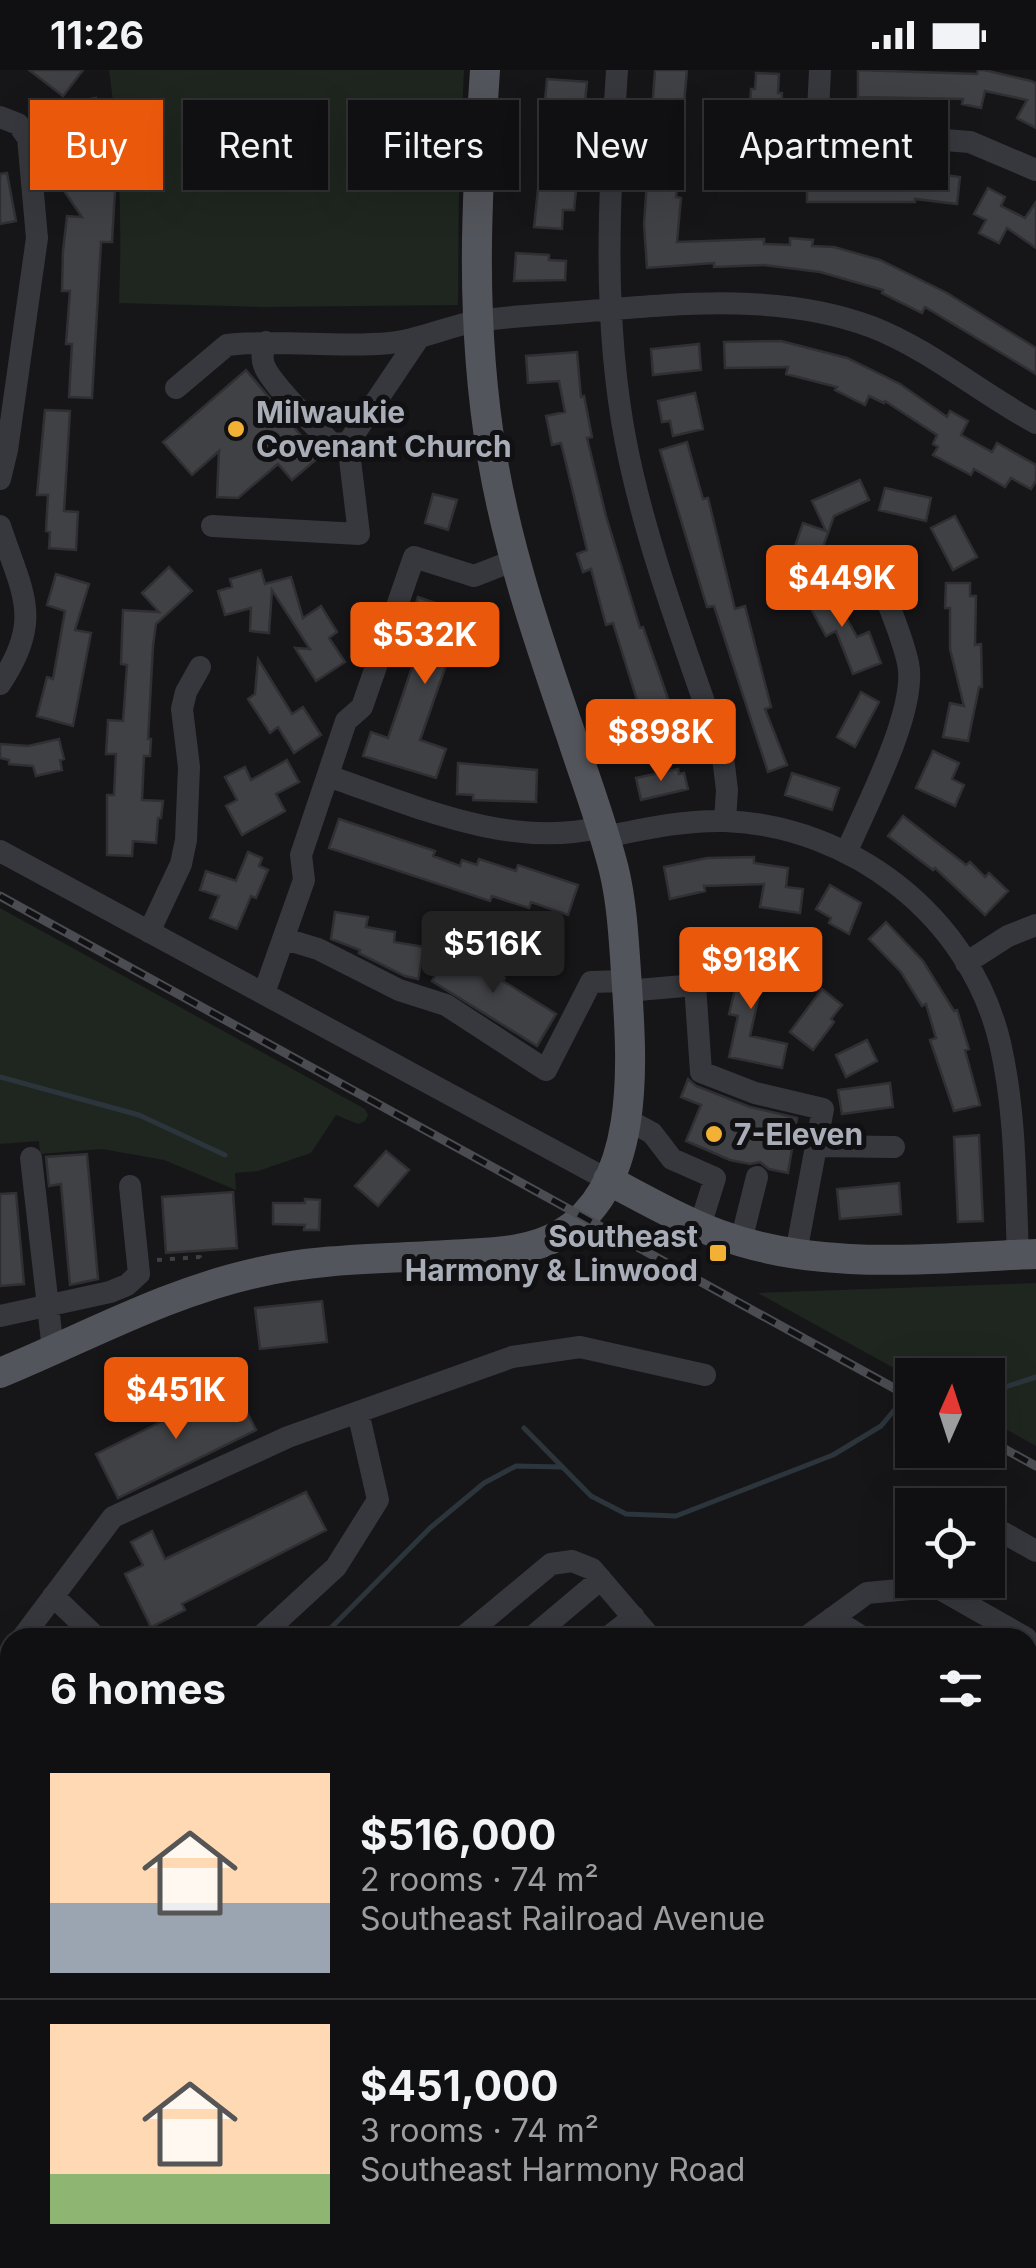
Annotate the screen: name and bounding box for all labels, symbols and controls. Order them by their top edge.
text: 11:26 [50,12,144,58]
chip: Buy [30,100,163,190]
chip: Rent [183,100,328,190]
chip: Filters [348,100,519,190]
chip: New [539,100,684,190]
chip: Apartment [704,100,948,190]
place label: Milwaukie Covenant Church [256,394,512,464]
marker: Milwaukie Covenant Church [225,418,247,440]
pin: $449K [772,545,912,630]
text: $449K [788,558,896,597]
pin: $532K [355,602,495,687]
text: $532K [372,615,478,654]
pin: $898K [591,699,731,784]
text: $898K [608,712,714,751]
pin: $516K [423,911,563,996]
text: $516K [444,924,543,963]
pin: $918K [681,927,821,1012]
text: $918K [701,940,801,979]
place label: 7-Eleven [734,1116,863,1152]
marker: 7-Eleven [703,1123,725,1145]
place label: Southeast Harmony & Linwood [405,1218,698,1288]
marker: Southeast Harmony & Linwood [707,1242,729,1264]
pin: $451K [106,1357,246,1442]
north arrow [895,1358,1005,1468]
map controls [895,1358,1005,1598]
text: $451K [126,1370,226,1409]
button: locate [895,1488,1005,1598]
icon: filters [933,1661,988,1716]
text: 6 homes [50,1663,226,1714]
text: $516,000 [360,1809,556,1860]
icon: home [130,1813,250,1933]
text: 2 rooms · 74 m² [360,1860,599,1899]
text: Southeast Railroad Avenue [360,1899,765,1938]
text: $451,000 [360,2060,559,2111]
icon: home [130,2064,250,2184]
text: 3 rooms · 74 m² [360,2111,599,2150]
text: Southeast Harmony Road [360,2150,745,2189]

